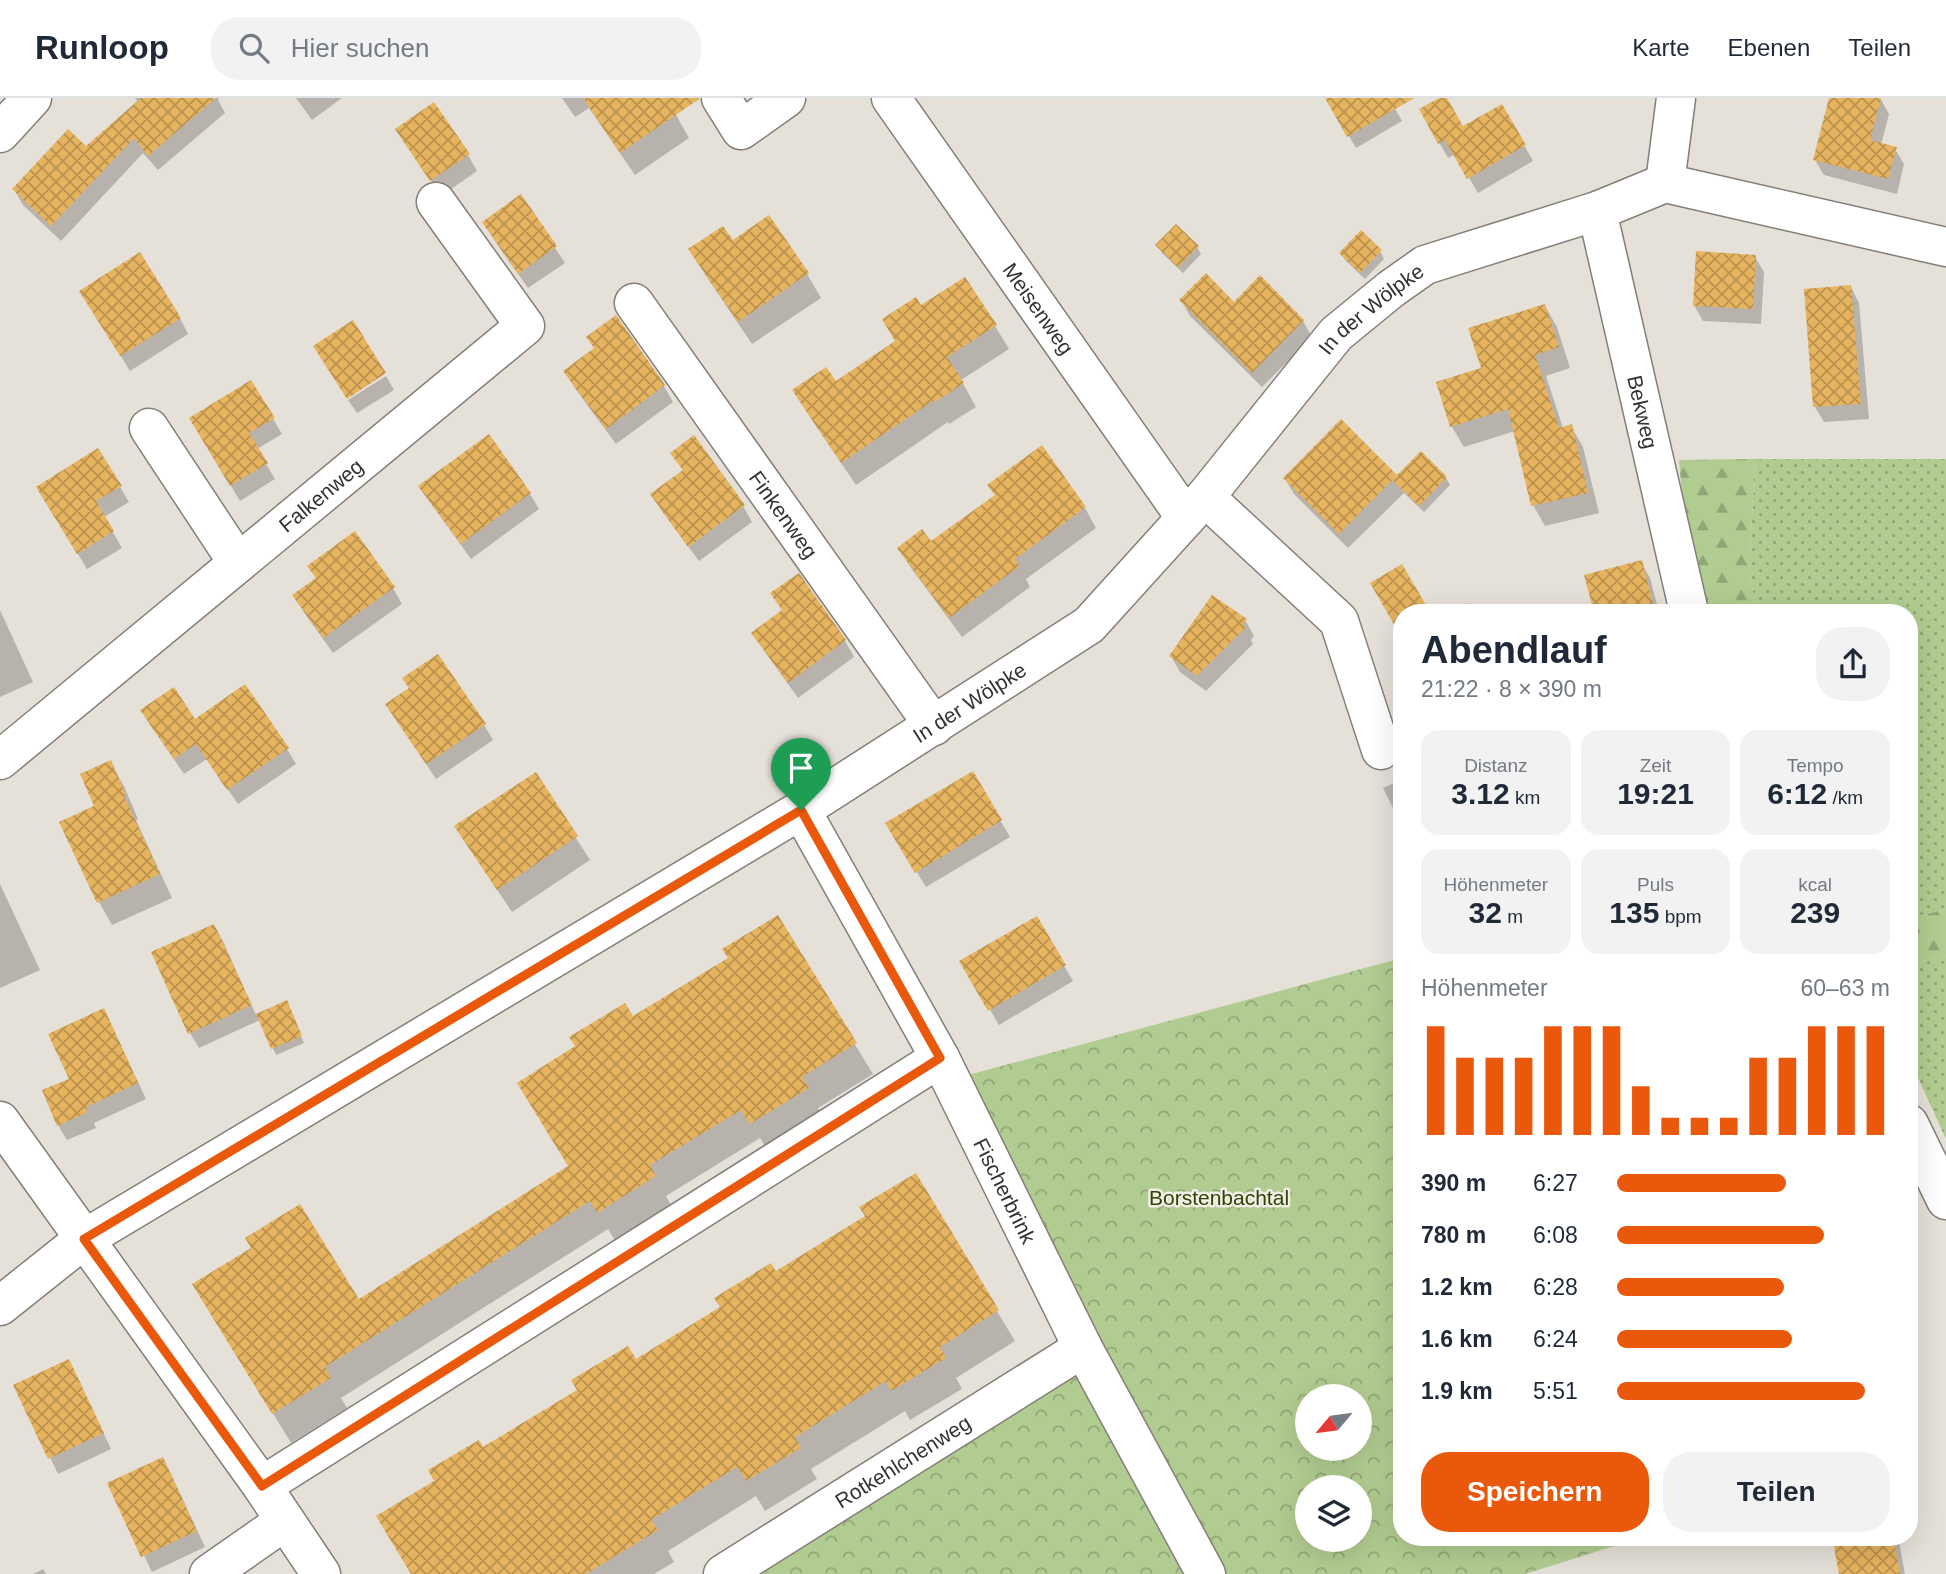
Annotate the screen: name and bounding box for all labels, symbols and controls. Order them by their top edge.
search box [211,17,701,80]
text: Runloop [35,29,169,66]
icon: search [235,29,273,67]
text: Hier suchen [291,33,430,63]
text: Karte [1632,34,1690,61]
text: Ebenen [1728,34,1810,61]
text: Teilen [1848,34,1911,61]
street label: Meisenweg [999,258,1079,358]
street label: In der Wölpke [1313,258,1428,358]
street label: Bekweg [1623,373,1663,451]
street label: Falkenweg [274,454,367,536]
street label: Finkenweg [745,466,823,562]
button: share [1816,627,1890,701]
text: Abendlauf [1421,629,1607,671]
street label: In der Wölpke [909,657,1030,747]
text: 21:22 · 8 × 390 m [1421,676,1602,702]
pin [771,738,831,810]
icon: arrive [782,749,820,787]
text: Distanz [1464,755,1528,776]
text: Zeit [1640,755,1671,776]
text: Tempo [1787,755,1844,776]
text: 3.12 [1451,777,1510,810]
text: 19:21 [1617,777,1694,810]
text: 6:12 [1767,777,1827,810]
text: km [1510,787,1540,808]
text: /km [1827,787,1863,808]
text: Höhenmeter [1444,874,1548,895]
text: Puls [1637,874,1674,895]
text: kcal [1798,874,1832,895]
text: 32 [1469,896,1502,929]
text: 135 [1609,896,1659,929]
text: 239 [1790,896,1840,929]
text: m [1502,906,1523,927]
text: bpm [1659,906,1702,927]
text: Höhenmeter [1421,975,1548,1001]
text: 60–63 m [1800,975,1890,1001]
street label: Fischerbrink [970,1134,1041,1247]
text: 390 m [1421,1170,1486,1196]
text: 6:27 [1533,1170,1578,1196]
park label: Borstenbachtal [1149,1186,1289,1209]
text: 780 m [1421,1222,1486,1248]
text: 6:08 [1533,1222,1578,1248]
text: 1.2 km [1421,1274,1493,1300]
text: 6:28 [1533,1274,1578,1300]
text: 1.6 km [1421,1326,1493,1352]
text: 6:24 [1533,1326,1578,1352]
text: 1.9 km [1421,1378,1493,1404]
text: 5:51 [1533,1378,1578,1404]
north arrow [1295,1384,1372,1461]
map controls [1295,1384,1372,1552]
street label: Rotkehlchenweg [831,1410,974,1512]
button: Speichern [1421,1452,1649,1532]
button: Teilen [1663,1452,1890,1532]
button: layers [1295,1475,1372,1552]

